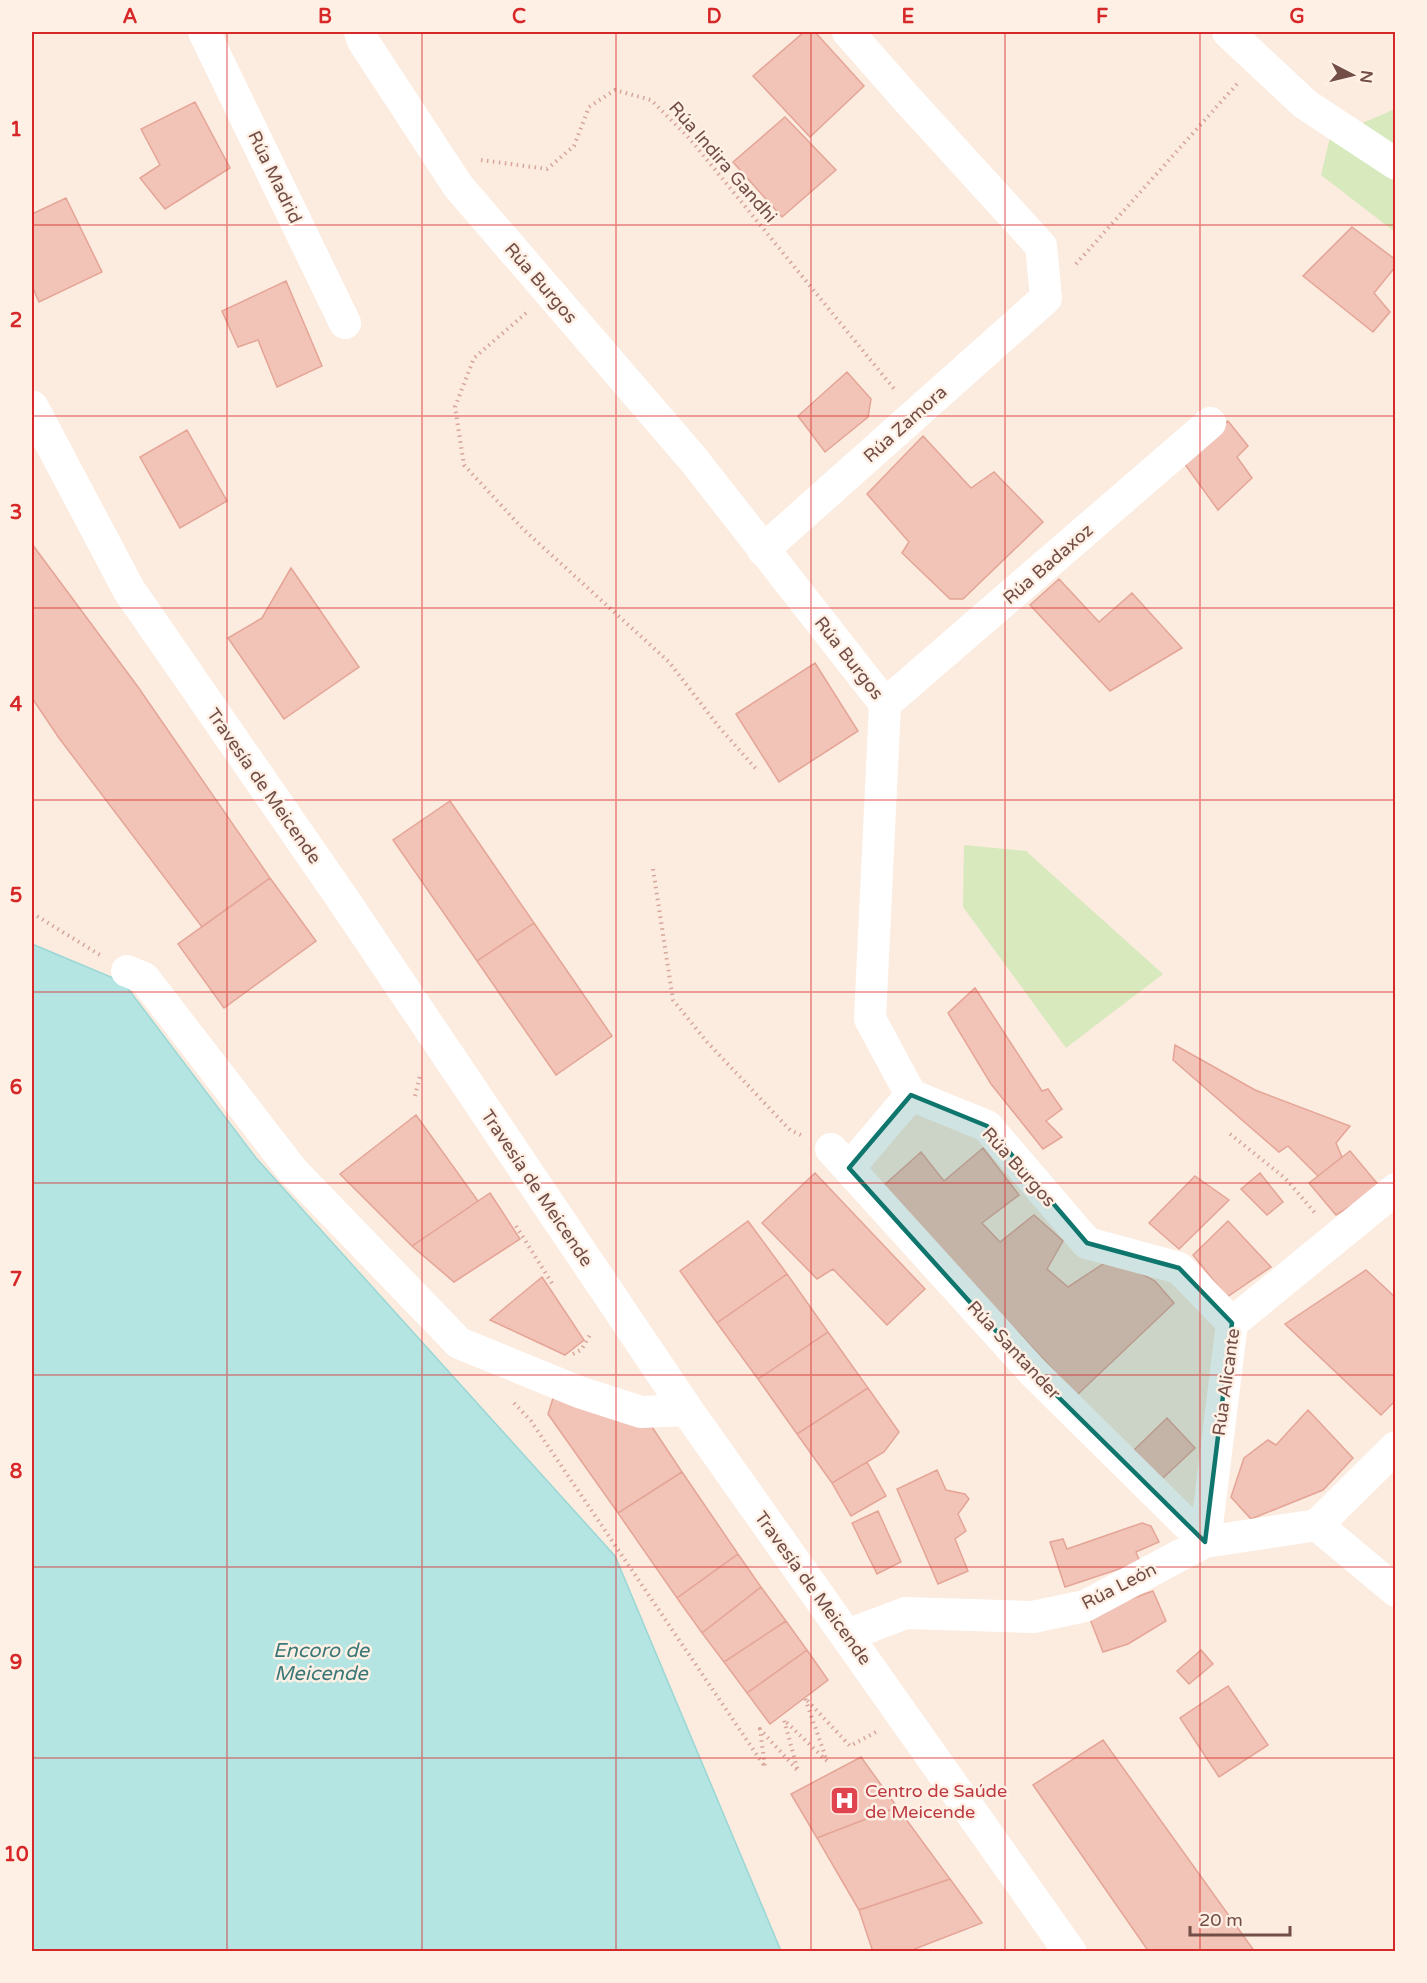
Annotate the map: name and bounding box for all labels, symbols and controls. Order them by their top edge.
text: A [123,5,138,29]
text: B [318,5,332,29]
text: C [512,5,526,29]
text: D [706,5,722,29]
text: E [902,5,915,29]
text: F [1096,5,1108,29]
text: G [1289,5,1305,29]
north arrow [1322,45,1382,105]
text: N [1355,69,1377,84]
street label: Rúa Indira Gandhi [664,97,782,227]
text: 1 [10,118,22,142]
street label: Rúa Madrid [243,127,307,227]
street label: Rúa Burgos [500,238,582,328]
text: 2 [10,309,22,333]
street label: Rúa Zamora [859,381,951,467]
text: 3 [10,501,22,525]
street label: Rúa Badaxoz [998,519,1098,609]
street label: Rúa Burgos [810,612,888,704]
text: 4 [10,693,23,717]
street label: Travesía de Meicende [202,704,326,868]
text: 5 [10,884,22,908]
text: 6 [10,1076,22,1100]
street label: Travesía de Meicende [476,1105,598,1271]
street label: Rúa Burgos [978,1123,1060,1211]
text: 7 [10,1268,22,1292]
street label: Rúa Santander [963,1296,1065,1404]
street label: Rúa Alicante [1208,1327,1244,1437]
text: 8 [10,1460,22,1484]
street label: Travesía de Meicende [750,1507,876,1669]
street label: Rúa León [1078,1558,1160,1614]
water label: Encoro de Meicende [273,1639,371,1686]
text: 9 [10,1651,22,1675]
place label: Centro de Saúde de Meicende [865,1780,1007,1823]
hospital icon: Centro de Saúde de Meicende [828,1785,860,1817]
text: 10 [3,1843,29,1867]
scale bar [1190,1899,1290,1937]
text: 20 m [1199,1909,1243,1931]

